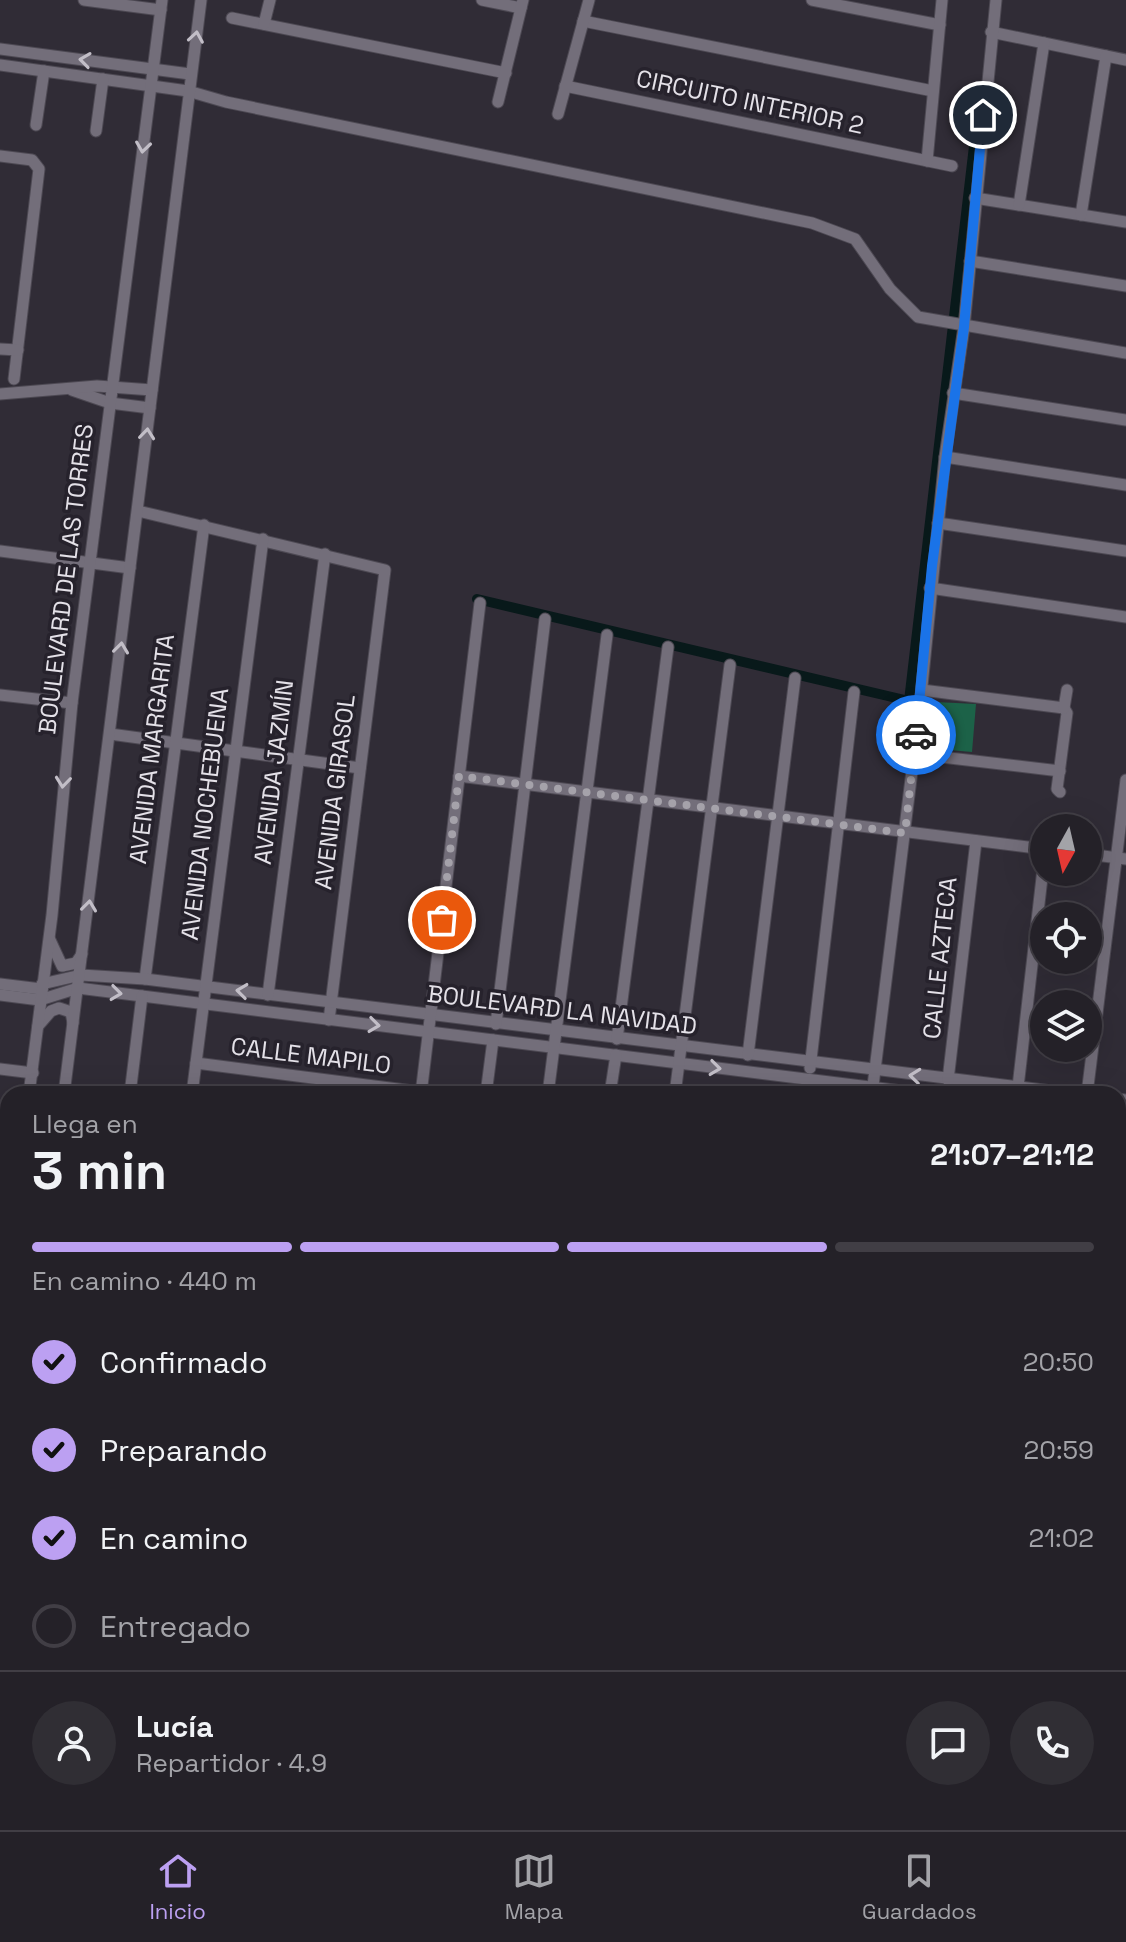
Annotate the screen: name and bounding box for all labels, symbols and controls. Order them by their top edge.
one-way arrow [187,30,204,44]
one-way arrow [78,52,91,69]
street label: CIRCUITO INTERIOR 2 [634,62,867,141]
pin [949,81,1017,149]
icon: home [961,93,1005,137]
one-way arrow [135,140,152,154]
street label: BOULEVARD DE LAS TORRES [31,422,100,736]
one-way arrow [138,427,155,440]
street label: AVENIDA MARGARITA [122,632,181,866]
one-way arrow [112,641,129,654]
street label: AVENIDA JAZMÍN [247,678,300,866]
street label: AVENIDA NOCHEBUENA [174,686,235,942]
street label: AVENIDA GIRASOL [307,693,362,891]
courier [876,695,956,775]
icon: car [894,713,938,757]
one-way arrow [55,776,72,789]
north arrow [1030,814,1102,886]
map controls [1030,814,1102,1062]
street label: CALLE AZTECA [916,875,963,1041]
pin [408,886,476,954]
icon: bag [420,898,464,942]
one-way arrow [80,899,97,913]
button: locate [1030,902,1102,974]
street label: BOULEVARD LA NAVIDAD [425,978,699,1041]
one-way arrow [236,983,249,1000]
one-way arrow [109,984,123,1001]
button: layers [1030,990,1102,1062]
one-way arrow [368,1017,381,1034]
street label: CALLE MAPILO [229,1030,393,1081]
one-way arrow [708,1059,722,1076]
one-way arrow [908,1068,922,1085]
text: Llega en [32,1107,138,1141]
text: 21:07–21:12 [930,1135,1094,1174]
text: 3 min [32,1138,167,1204]
text: En camino · 440 m [32,1264,257,1298]
icon: check [32,1340,76,1384]
text: Confirmado [100,1343,267,1382]
text: 20:50 [1023,1345,1094,1379]
icon: check [32,1428,76,1472]
text: Preparando [100,1431,267,1470]
text: 20:59 [1024,1433,1094,1467]
icon: check [32,1516,76,1560]
text: En camino [100,1519,248,1558]
text: 21:02 [1029,1521,1094,1555]
text: Entregado [100,1607,251,1646]
button: person [32,1701,116,1785]
button: chat [906,1701,990,1785]
button: phone [1010,1701,1094,1785]
text: Lucía [136,1707,214,1746]
text: Repartidor · 4.9 [136,1746,327,1780]
tab: Inicio [149,1849,206,1925]
tab: Mapa [505,1849,563,1925]
tab: Guardados [862,1849,977,1925]

